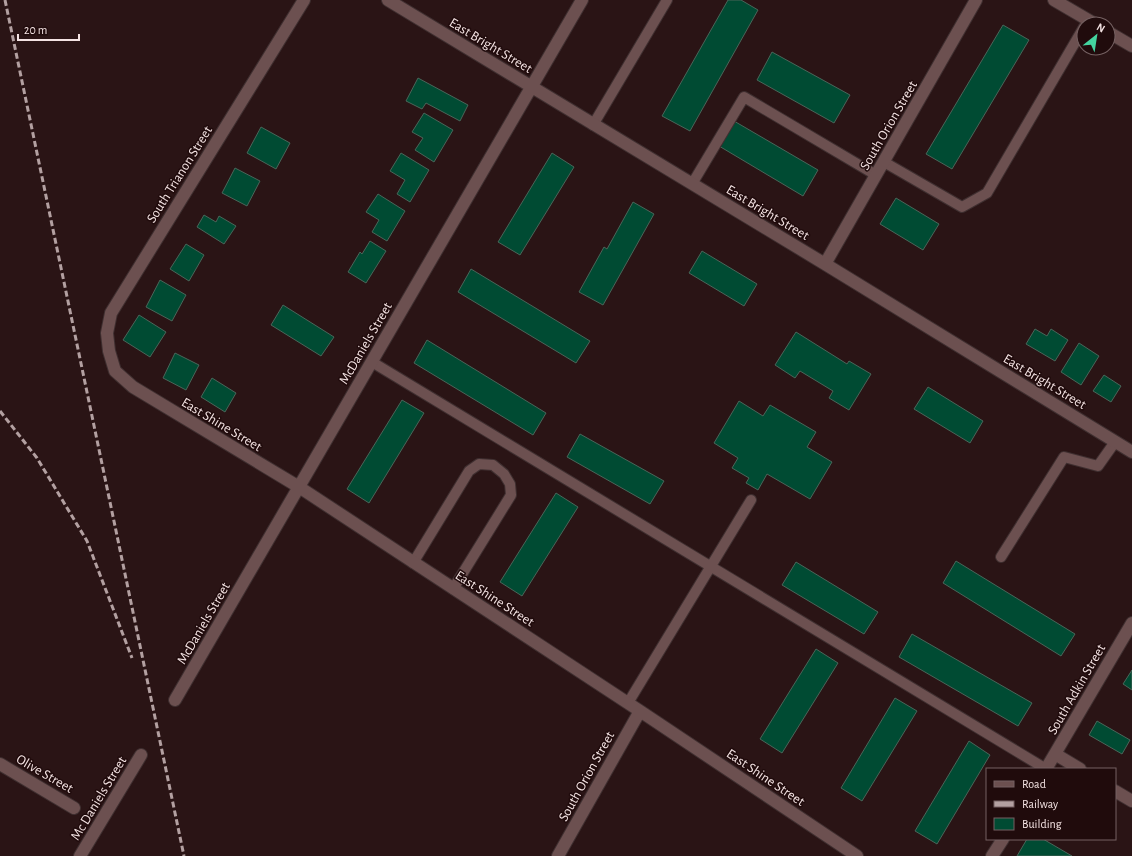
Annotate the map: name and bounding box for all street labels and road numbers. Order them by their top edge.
street label: East Bright Street [447,16,535,76]
street label: South Orion Street [858,78,920,172]
street label: South Trianon Street [144,123,215,225]
street label: East Bright Street [724,183,812,243]
street label: McDaniels Street [337,300,395,387]
street label: East Bright Street [1001,352,1089,412]
street label: East Shine Street [179,395,265,455]
street label: East Shine Street [452,568,537,630]
street label: McDaniels Street [175,580,233,667]
street label: South Adkin Street [1045,641,1109,737]
street label: South Orion Street [556,729,618,824]
street label: East Shine Street [724,747,808,809]
street label: Olive Street [14,752,76,796]
street label: Mc Daniels Street [68,754,130,843]

